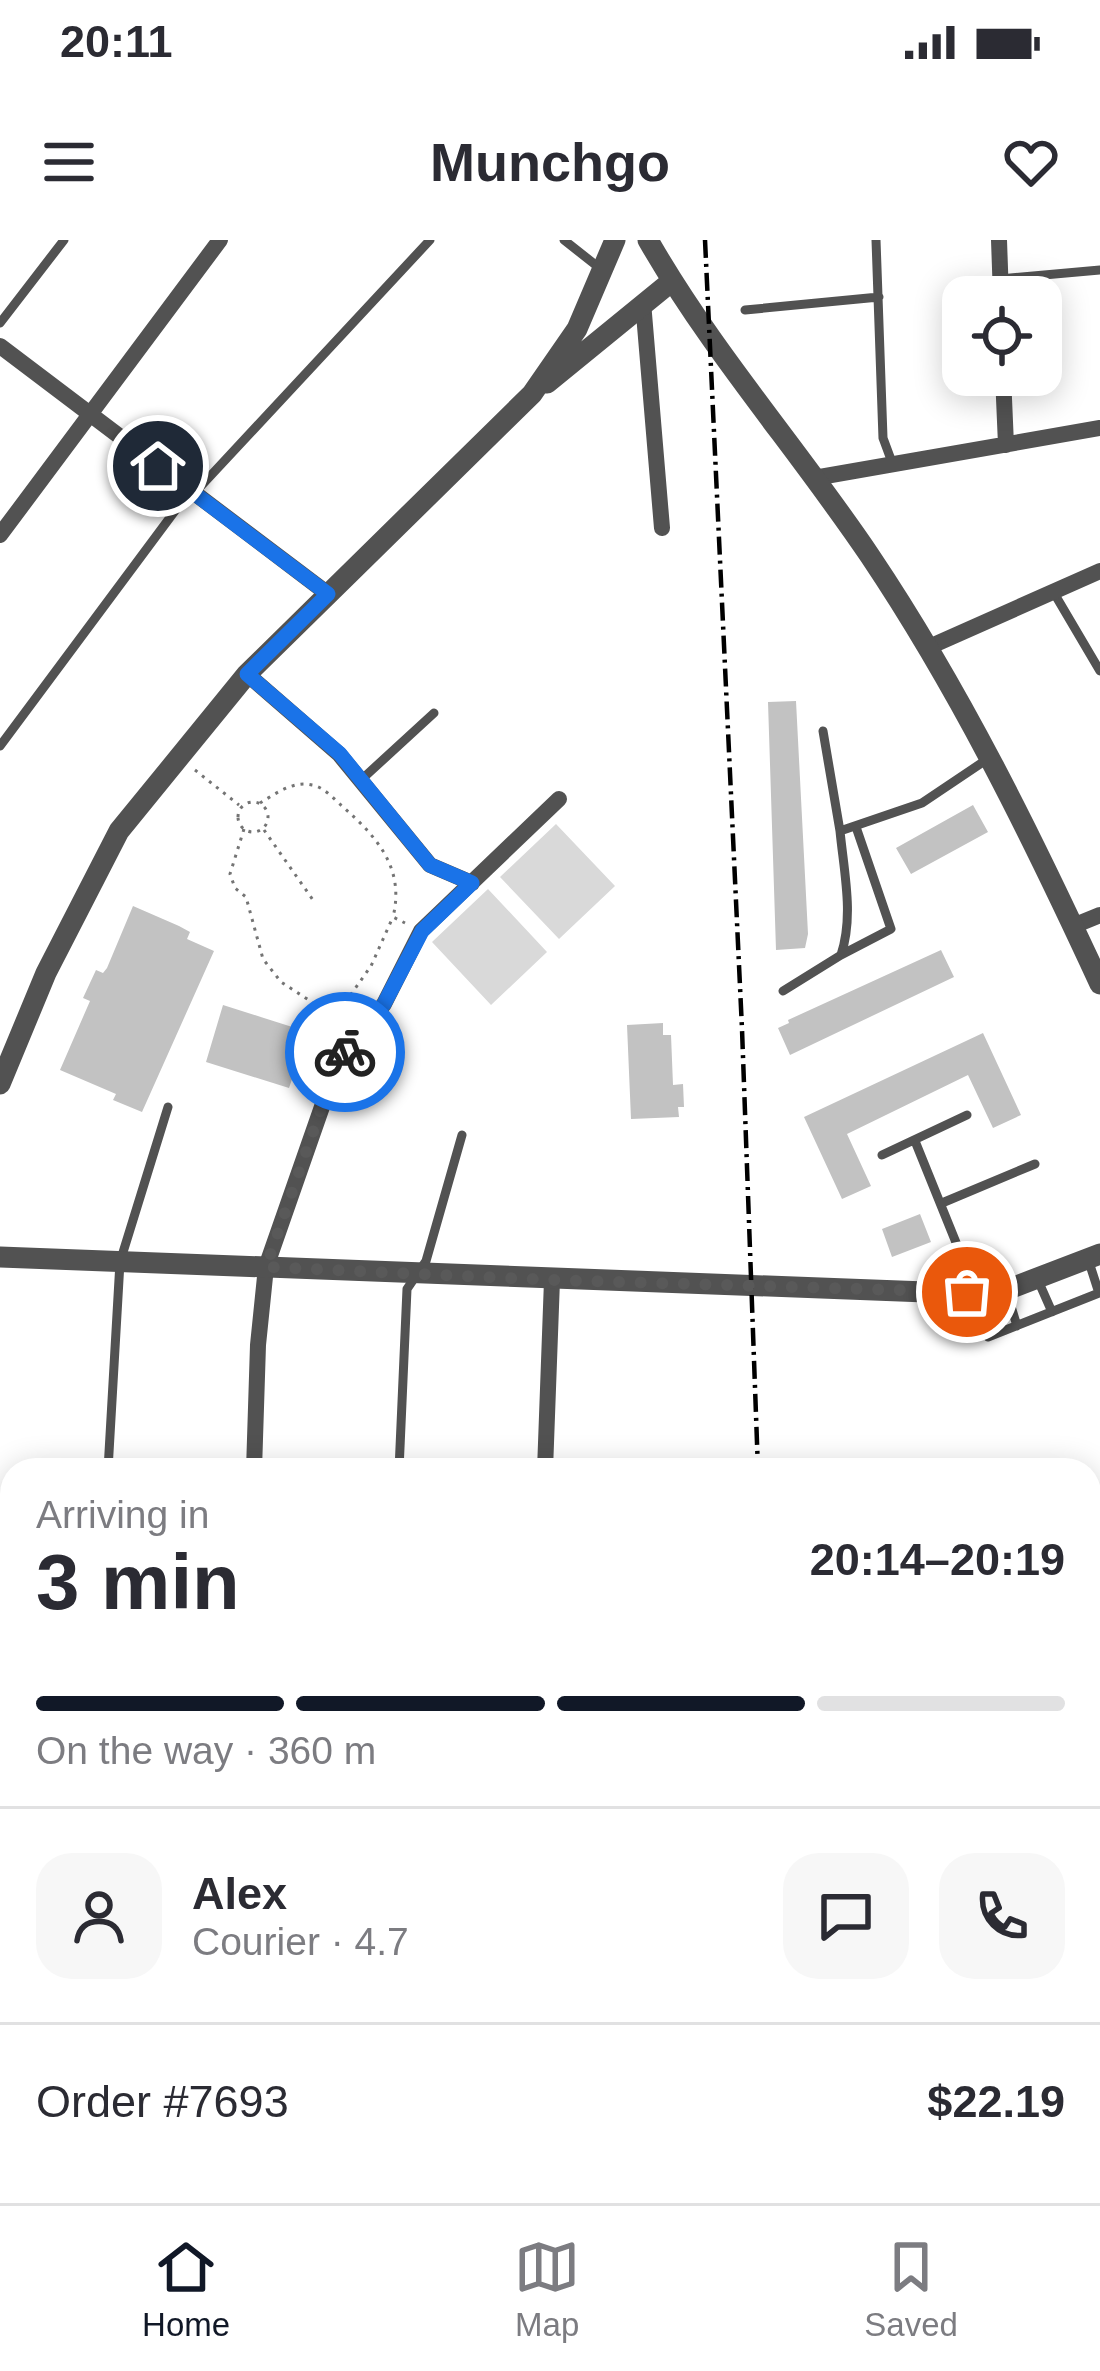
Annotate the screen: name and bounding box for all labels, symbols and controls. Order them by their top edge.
text: 20:11 [60,16,173,67]
icon: menu [36,129,102,195]
icon: heart [998,129,1064,195]
text: Munchgo [430,132,670,192]
map controls [942,276,1062,396]
button: locate [942,276,1062,396]
pin [107,415,209,517]
icon: home [125,433,191,499]
courier [285,992,405,1112]
icon: bike [312,1019,378,1085]
pin [916,1241,1018,1343]
icon: bag [934,1259,1000,1325]
text: Arriving in [36,1493,209,1536]
text: 20:14–20:19 [810,1534,1065,1585]
text: 3 min [36,1538,240,1626]
text: On the way · 360 m [36,1729,376,1772]
button: person [36,1853,162,1979]
button: chat [783,1853,909,1979]
button: phone [939,1853,1065,1979]
text: Alex [192,1868,287,1919]
text: Courier · 4.7 [192,1920,409,1963]
text: Order #7693 [36,2076,289,2127]
text: $22.19 [927,2076,1065,2127]
tab: Home [142,2234,230,2344]
tab: Map [514,2234,580,2344]
tab: Saved [864,2234,958,2344]

